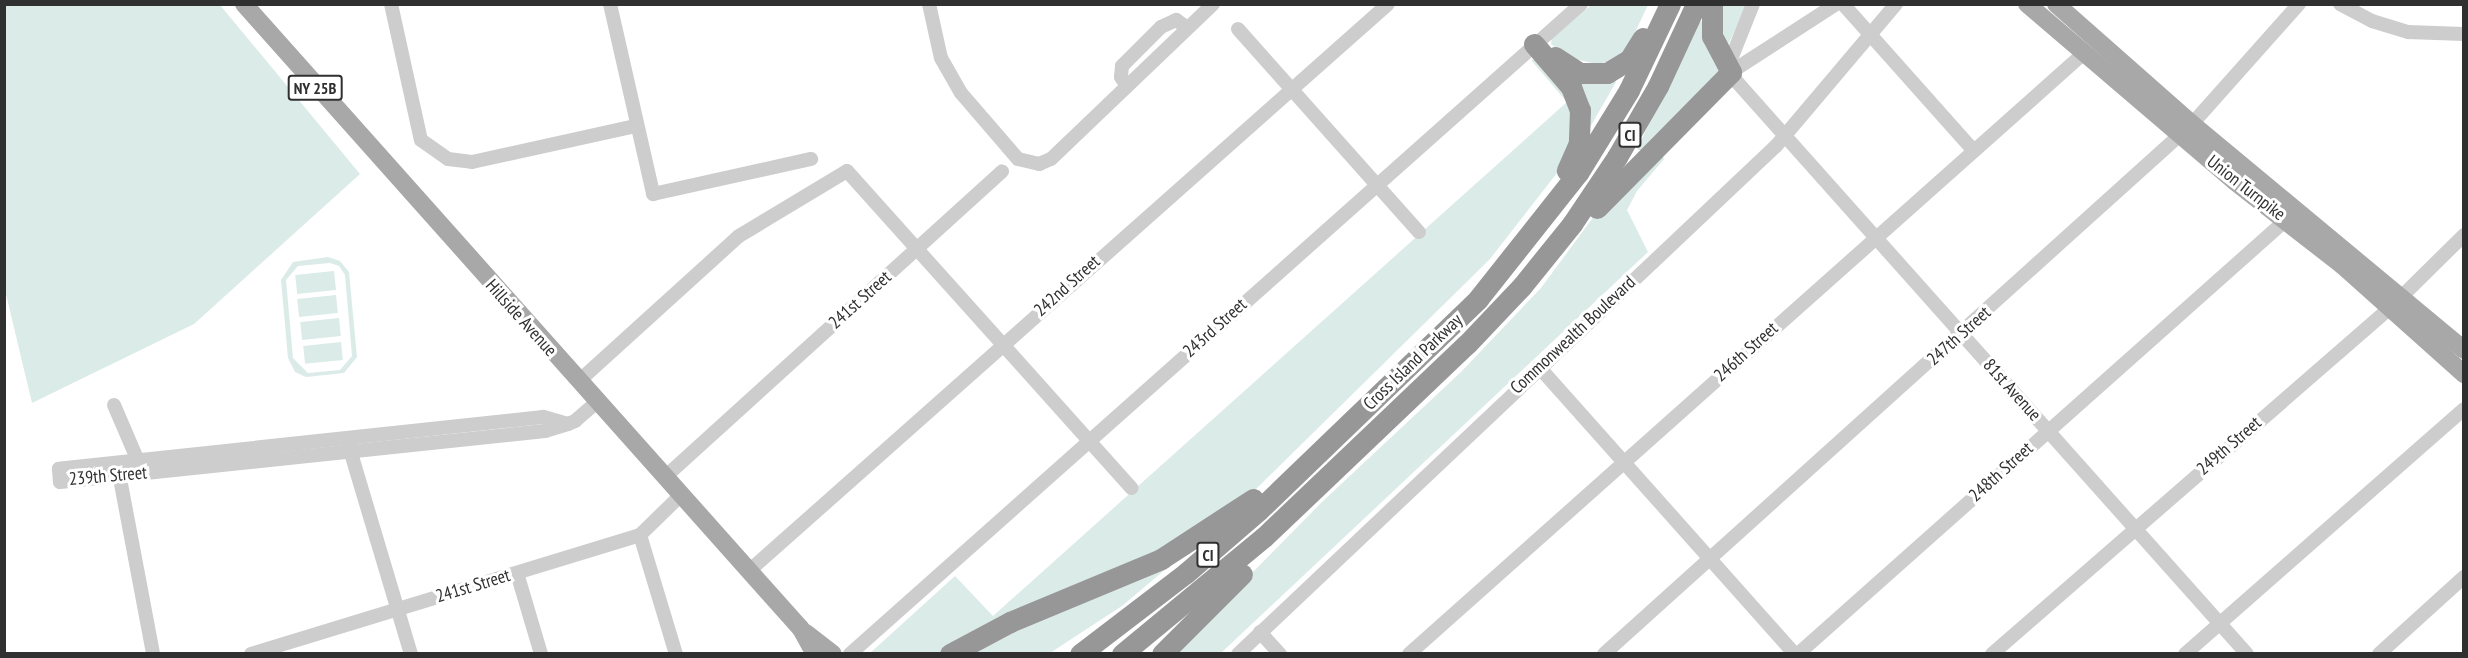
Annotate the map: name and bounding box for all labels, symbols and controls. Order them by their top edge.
road number: NY 25B [286,75,344,101]
road number: CI [1618,122,1642,148]
street label: Union Turnpike [2202,151,2290,225]
street label: 242nd Street [1030,251,1104,321]
street label: 241st Street [824,266,896,334]
street label: Commonwealth Boulevard [1506,272,1640,398]
street label: Hillside Avenue [481,275,561,361]
street label: 243rd Street [1179,294,1251,362]
street label: 247th Street [1923,302,1995,370]
street label: Cross Island Parkway [1359,309,1467,415]
street label: 246th Street [1710,318,1782,386]
street label: 81st Avenue [1978,354,2046,426]
street label: 249th Street [2192,412,2266,480]
street label: 248th Street [1965,438,2037,506]
street label: 239th Street [68,462,148,490]
road number: CI [1196,542,1220,568]
street label: 241st Street [433,565,513,607]

